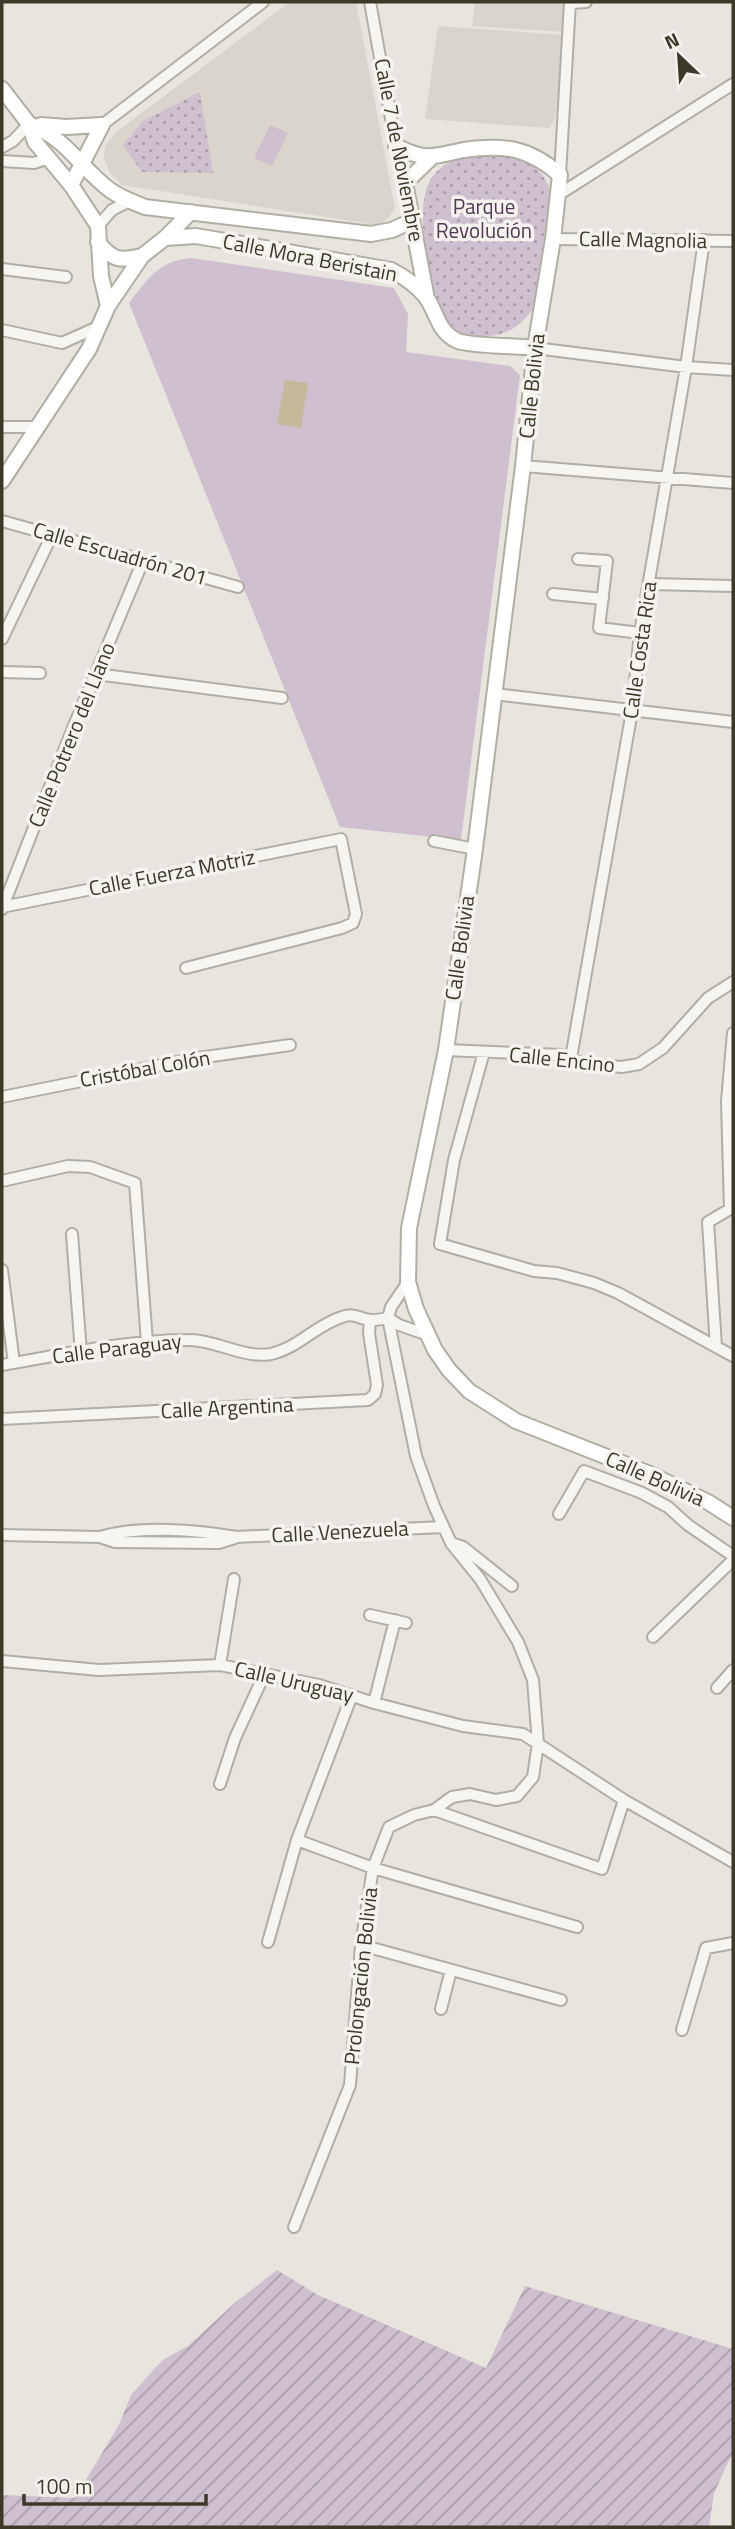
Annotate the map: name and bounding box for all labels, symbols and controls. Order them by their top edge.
north arrow [644,21,714,91]
text: N [660,24,684,56]
street label: Calle 7 de Noviembre [367,55,433,244]
park label: Parque Revolución [436,190,532,246]
street label: Calle Magnolia [579,222,708,256]
street label: Calle Mora Beristain [220,224,400,290]
street label: Calle Bolivia [510,331,552,440]
street label: Calle Escuadrón 201 [30,513,211,593]
street label: Calle Costa Rica [614,579,665,721]
street label: Calle Potrero del Llano [19,637,123,832]
street label: Calle Fuerza Motriz [86,840,258,904]
street label: Calle Bolivia [436,893,482,1002]
street label: Calle Encino [508,1038,616,1080]
street label: Cristóbal Colón [77,1041,213,1095]
street label: Calle Paraguay [50,1324,183,1372]
street label: Calle Argentina [160,1388,295,1426]
street label: Calle Bolivia [601,1442,711,1514]
street label: Calle Venezuela [270,1511,410,1551]
street label: Calle Uruguay [232,1652,357,1710]
street label: Prolongación Bolivia [335,1885,385,2066]
scale bar [24,2462,206,2506]
text: 100 m [35,2470,92,2502]

